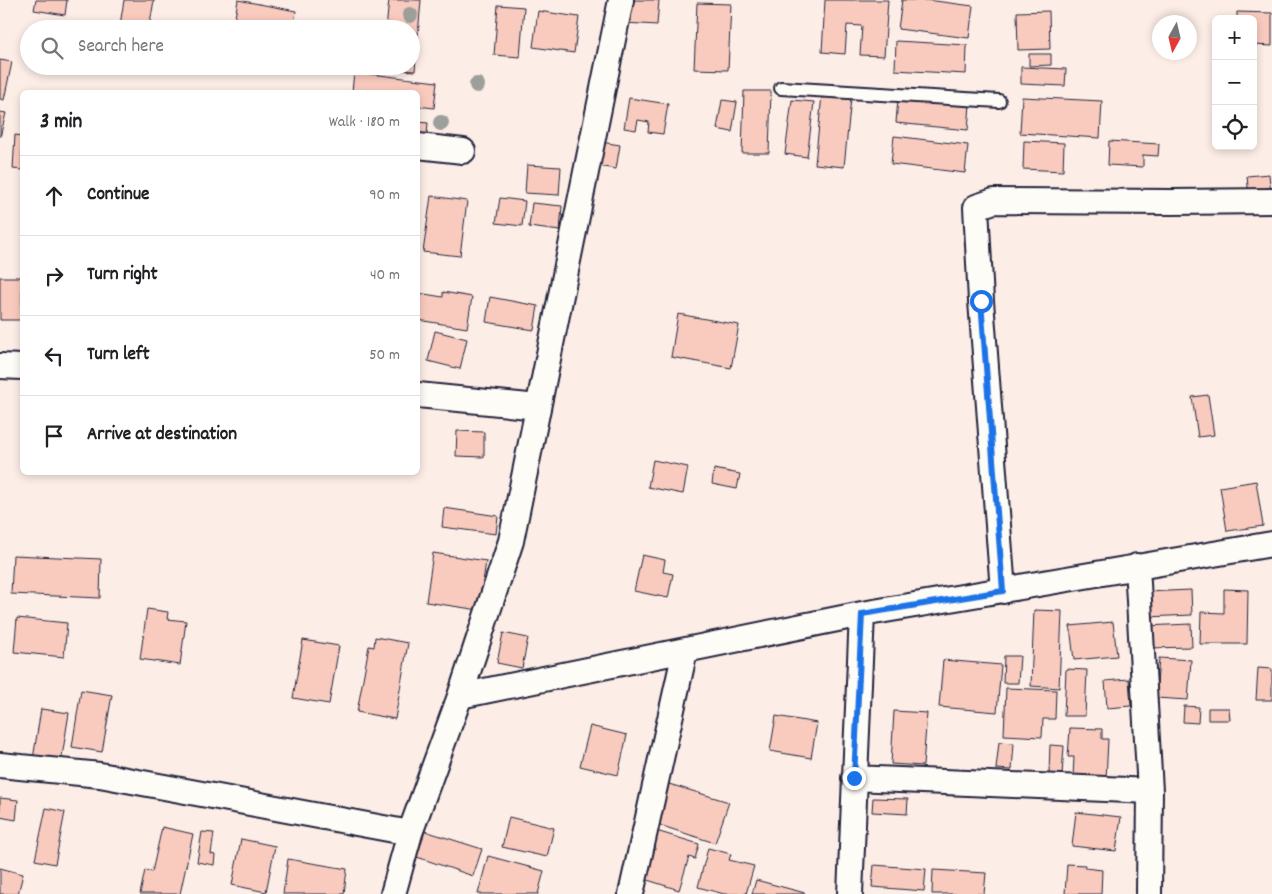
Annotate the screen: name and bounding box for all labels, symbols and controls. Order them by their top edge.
north arrow [1152,15,1197,60]
map controls [1212,15,1257,150]
button: + [1212,15,1257,60]
search box [20,20,420,75]
icon: search [38,34,66,62]
text: Search here [78,34,164,61]
button: − [1212,60,1257,105]
button: locate [1212,105,1257,150]
text: 3 min [40,108,82,138]
text: Walk · 180 m [329,111,400,134]
icon: ahead [40,182,68,210]
text: Continue [87,182,149,209]
text: 90 m [369,184,400,207]
icon: right [40,262,68,290]
text: Turn right [87,262,158,289]
text: 40 m [370,264,400,287]
route start [970,290,993,313]
icon: left [40,342,68,370]
text: Turn left [87,342,150,369]
text: 50 m [369,344,400,367]
icon: arrive [40,422,68,450]
text: Arrive at destination [87,422,237,449]
route end [843,767,866,790]

